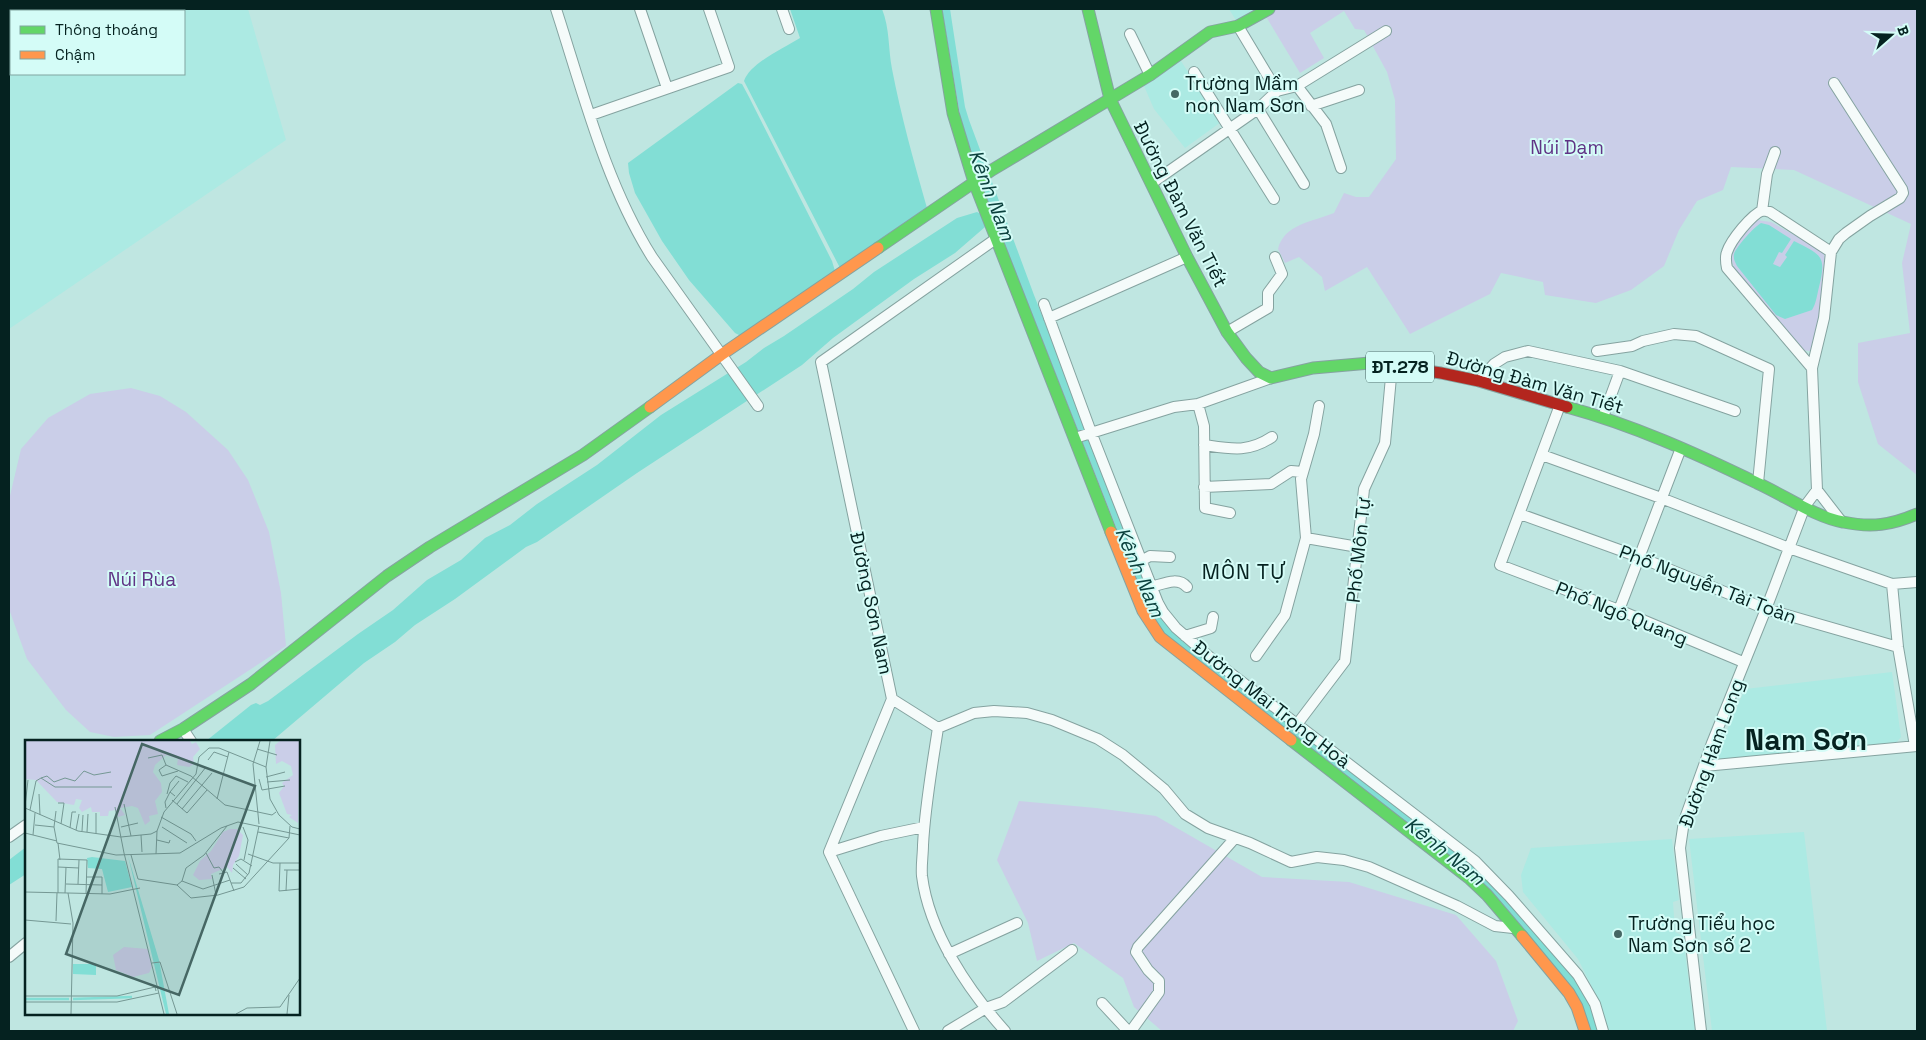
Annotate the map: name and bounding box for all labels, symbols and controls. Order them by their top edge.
legend [10,10,185,75]
north arrow [1866,10,1916,60]
text: Thông thoáng [55,20,158,39]
text: B [1893,23,1913,38]
text: Chậm [55,45,95,64]
place label: Trường Mầm non Nam Sơn [1185,71,1305,118]
marker: Trường Mầm non Nam Sơn [1169,88,1181,100]
street label: Đường Đàm Văn Tiết [1128,117,1233,292]
park label: Núi Dạm [1530,135,1604,160]
water label: Kênh Nam [963,146,1021,245]
street label: Đường Đàm Văn Tiết [1443,345,1626,420]
road number: ĐT.278 [1366,352,1434,382]
street label: Phố Môn Tự [1341,496,1377,604]
water label: Kênh Nam [1109,523,1171,622]
street label: Đường Sơn Nam [844,529,899,677]
street label: Phố Nguyễn Tài Toàn [1616,539,1800,630]
district label: MÔN TỰ [1202,558,1286,585]
park label: Núi Rùa [108,567,176,592]
street label: Phố Ngô Quang [1552,576,1692,651]
street label: Đường Mai Trọng Hoà [1188,635,1356,774]
street label: Đường Hàm Long [1673,676,1750,831]
district label: Nam Sơn [1745,721,1867,758]
inset map [25,740,300,1015]
water label: Kênh Nam [1400,811,1491,892]
place label: Trường Tiểu học Nam Sơn số 2 [1628,911,1775,958]
marker: Trường Tiểu học Nam Sơn số 2 [1612,928,1624,940]

